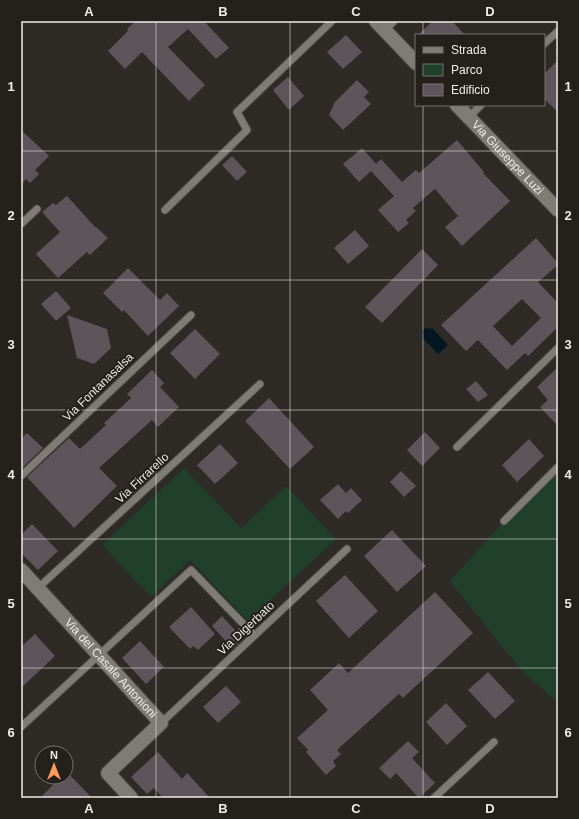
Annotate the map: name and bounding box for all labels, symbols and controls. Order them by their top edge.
text: A [84,4,94,19]
text: B [218,4,228,19]
text: C [351,4,361,19]
text: D [485,4,495,19]
legend [415,34,545,106]
text: Strada [451,43,487,57]
text: Parco [451,63,483,77]
text: 1 [7,79,15,94]
text: 1 [564,79,572,94]
text: Edificio [451,83,490,97]
street label: Via Giuseppe Luzi [469,118,546,198]
text: 2 [7,208,15,223]
text: 2 [564,208,572,223]
text: 3 [7,337,15,352]
text: 3 [564,337,572,352]
street label: Via Fontanasalsa [60,350,136,424]
street label: Via Firrarello [112,450,172,506]
text: 4 [7,467,15,482]
text: 4 [564,467,572,482]
text: 5 [7,596,15,611]
text: 5 [564,596,572,611]
street label: Via Digerbato [215,598,278,658]
street label: Via del Casale Antonioni [62,615,160,721]
text: 6 [7,725,15,740]
text: 6 [564,725,572,740]
north arrow [34,745,74,785]
text: N [50,749,58,761]
text: A [84,801,94,816]
text: B [218,801,228,816]
text: C [351,801,361,816]
text: D [485,801,495,816]

